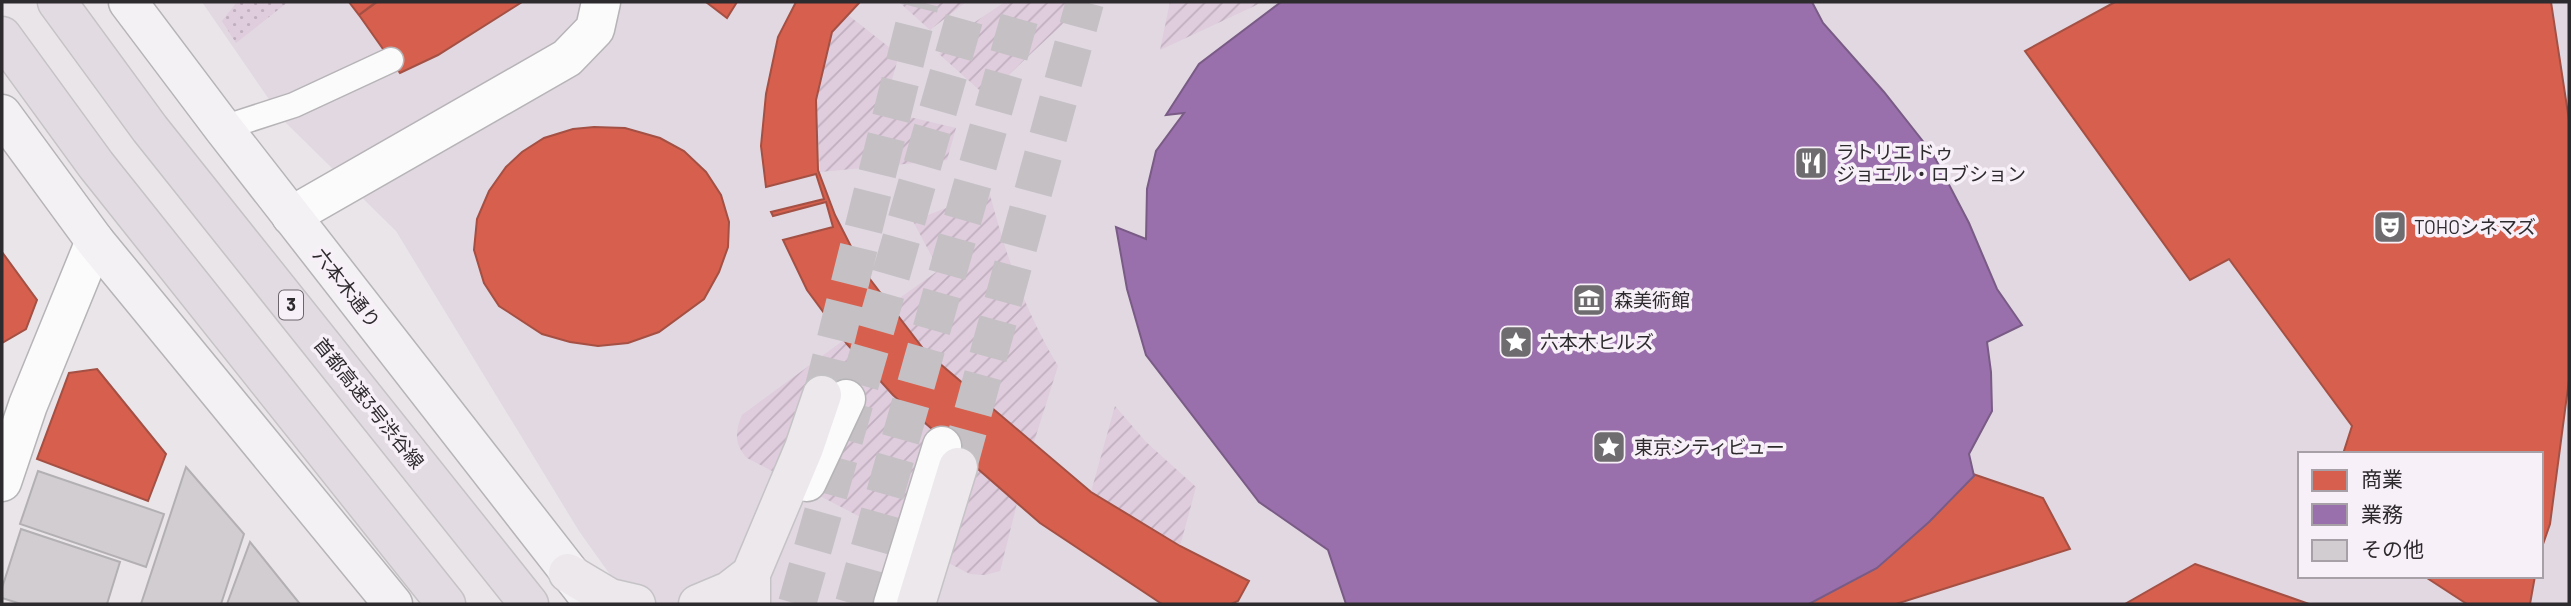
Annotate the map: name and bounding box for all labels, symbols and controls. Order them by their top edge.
place label: ラトリエ ドゥ ジョエル・ロブション [1836,140,2026,185]
restaurant icon: ラトリエ ドゥ ジョエル・ロブション [1792,144,1830,182]
theatre icon: TOHOシネマズ [2371,208,2409,246]
place label: TOHOシネマズ [2414,215,2536,238]
street label: 六本木通り [309,243,386,332]
museum icon: 森美術館 [1570,281,1608,319]
place label: 森美術館 [1614,288,1690,311]
road number: 3 [279,290,303,320]
place icon: 六本木ヒルズ [1497,323,1535,361]
place label: 六本木ヒルズ [1540,330,1654,353]
street label: 首都高速3号渋谷線 [310,333,429,473]
place icon: 東京シティビュー [1590,428,1628,466]
place label: 東京シティビュー [1634,435,1785,458]
legend [2298,452,2543,578]
text: 商業 [2361,466,2403,491]
text: 業務 [2361,501,2403,526]
text: その他 [2361,536,2424,561]

